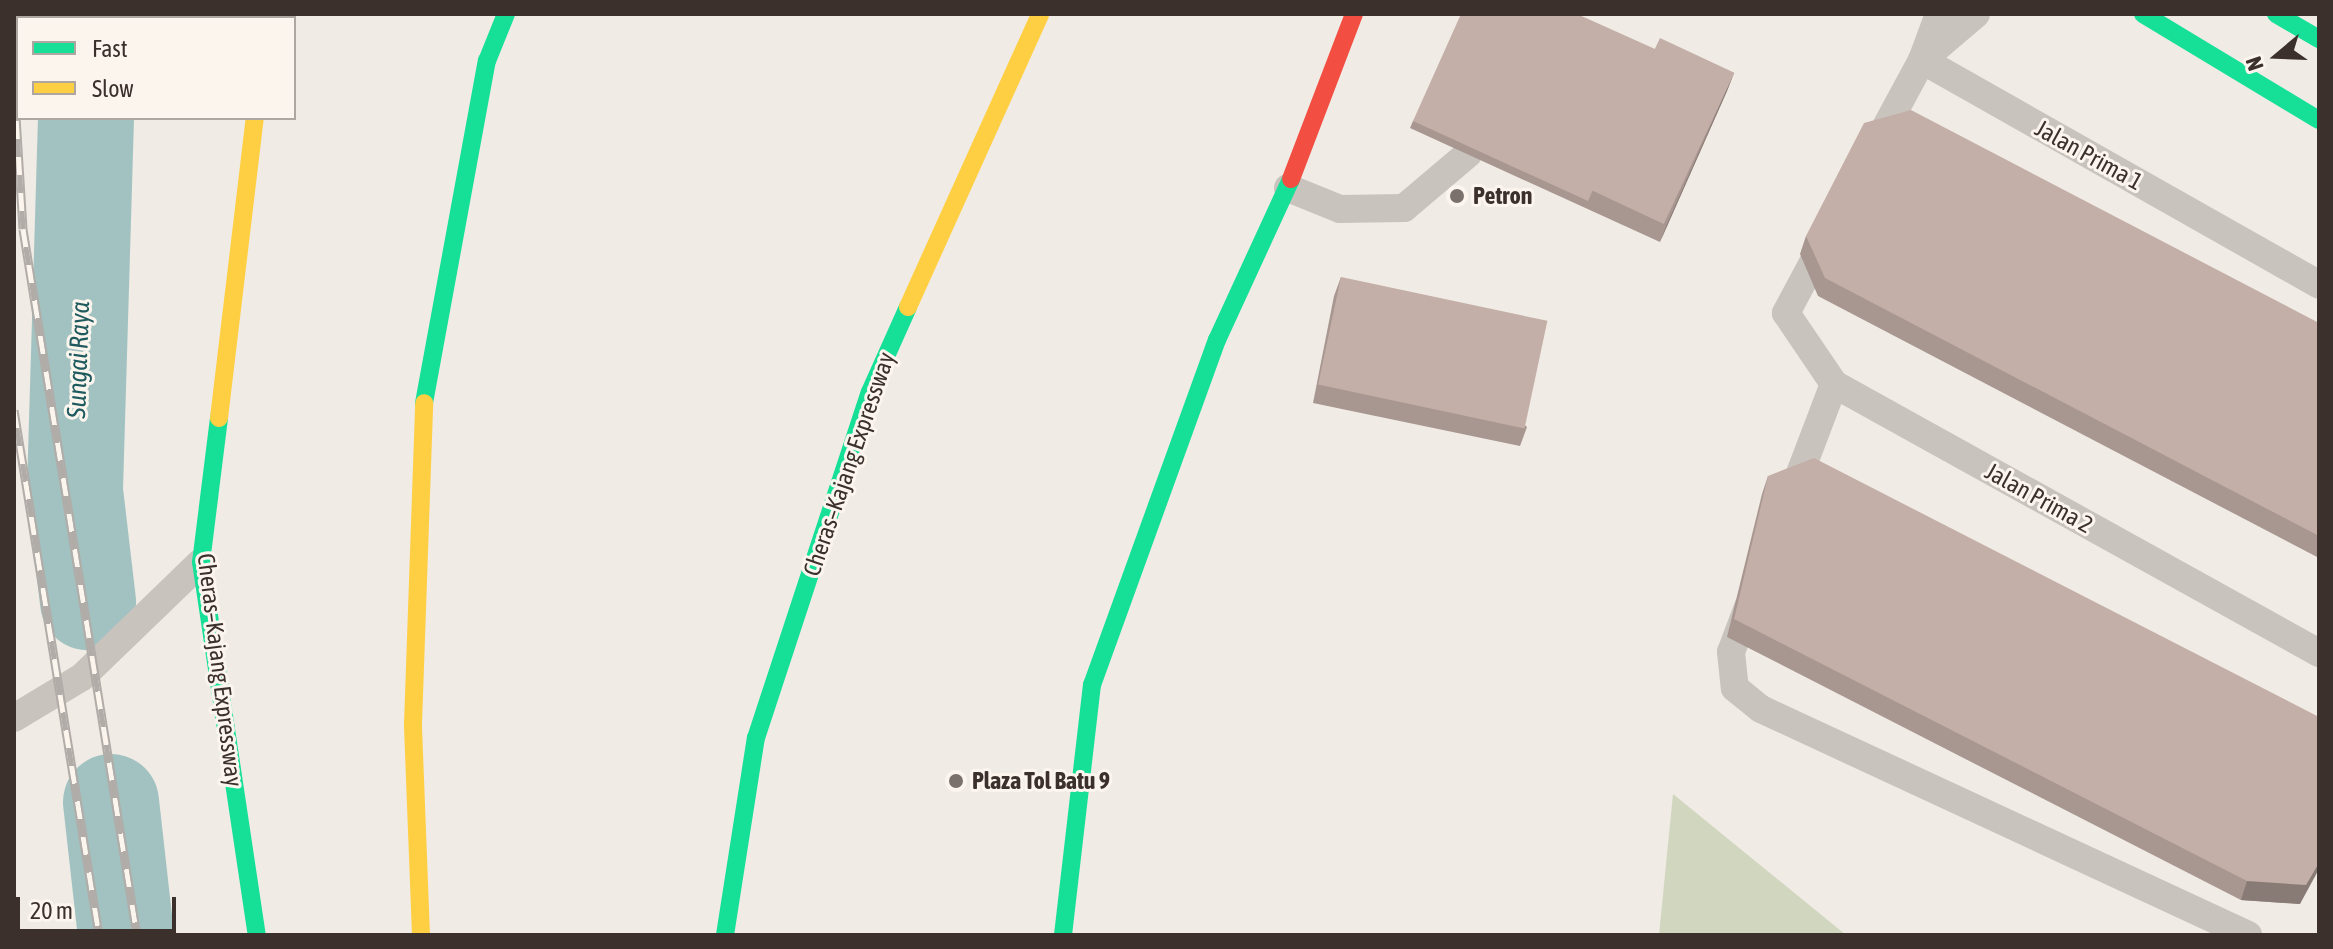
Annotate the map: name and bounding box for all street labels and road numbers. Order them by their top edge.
street label: Jalan Prima 1 [2030,114,2148,196]
street label: Cheras–Kajang Expressway [797,348,901,580]
street label: Jalan Prima 2 [1980,457,2098,539]
street label: Cheras–Kajang Expressway [191,552,249,788]

